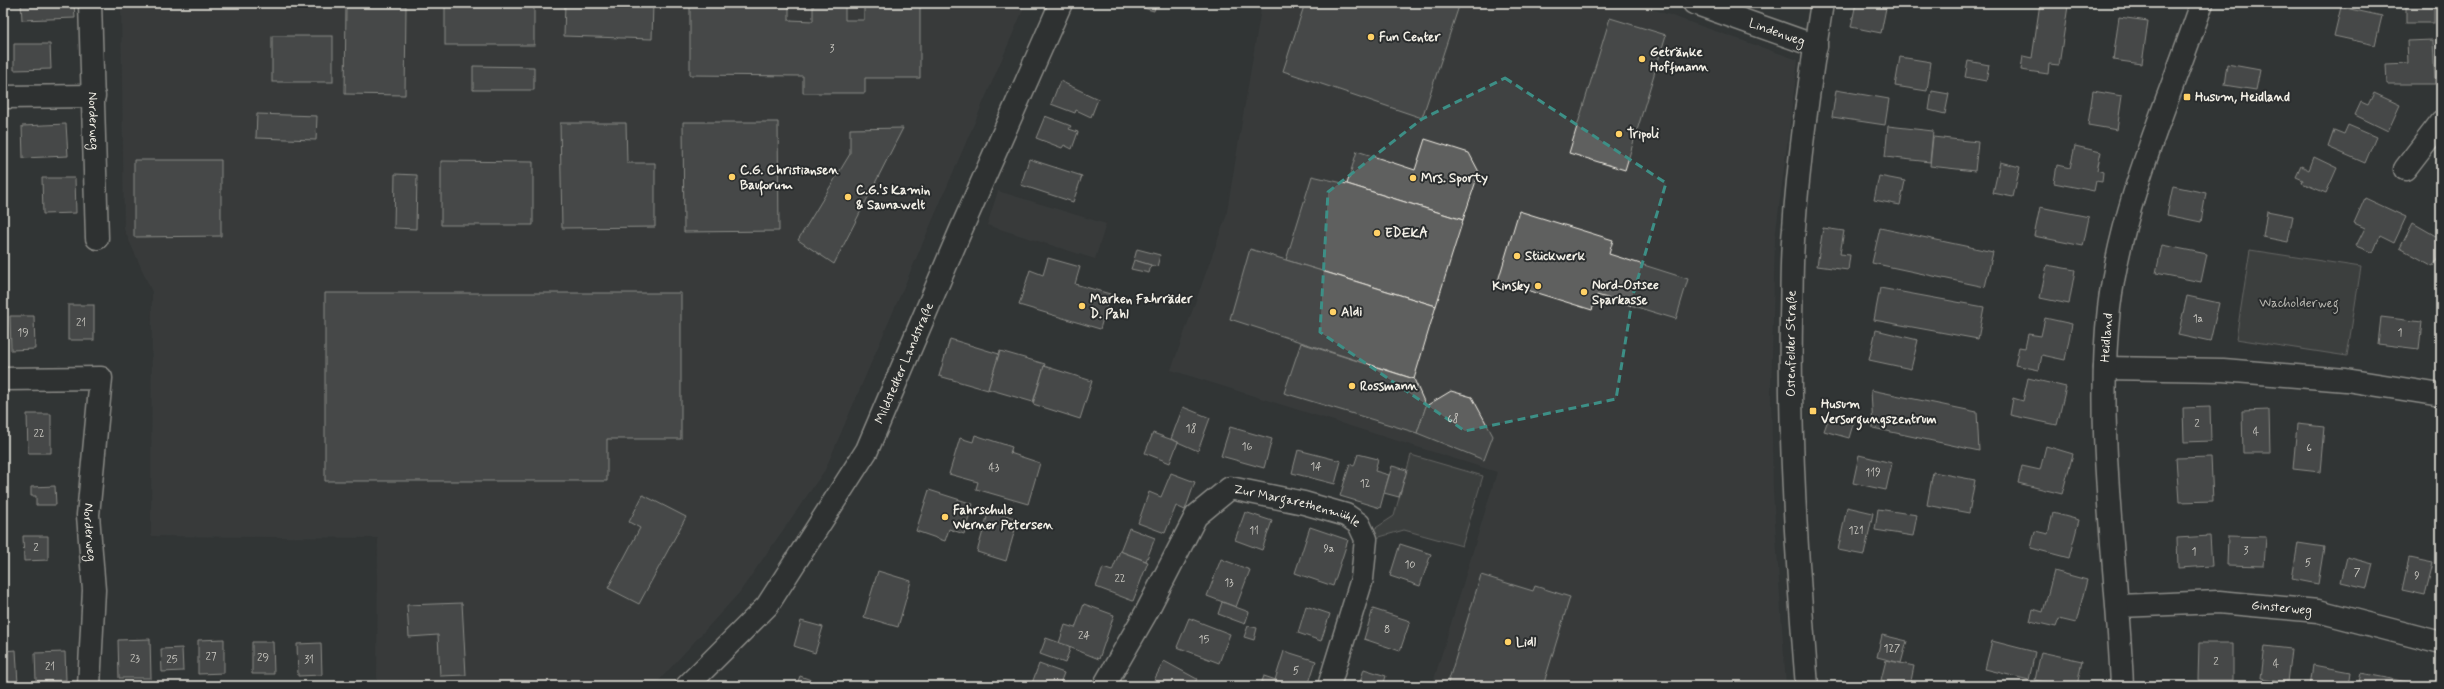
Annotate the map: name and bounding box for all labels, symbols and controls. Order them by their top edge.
street label: Lindenweg [1746,14,1808,51]
place label: Fun Center [1379,29,1441,46]
marker: Fun Center [1366,32,1376,42]
house number: 3 [830,42,835,56]
place label: Getränke Hoffmann [1650,44,1709,76]
marker: Getränke Hoffmann [1637,54,1647,64]
place label: Husum, Heidland [2195,89,2290,106]
street label: Norderweg [84,91,103,151]
marker: Husum, Heidland [2182,92,2192,102]
place label: Tripoli [1627,126,1660,143]
marker: Tripoli [1614,129,1624,139]
place label: C.G. Christiansen Bauforum [740,162,839,196]
place label: Mrs. Sporty [1421,170,1488,187]
marker: C.G. Christiansen Bauforum [727,172,737,182]
marker: Mrs. Sporty [1408,173,1418,183]
place label: C.G.'s Kamin & Saunawelt [856,182,931,214]
marker: C.G.'s Kamin & Saunawelt [843,192,853,202]
place label: EDEKA [1385,225,1428,242]
marker: EDEKA [1372,228,1382,238]
place label: Stückwerk [1525,248,1586,265]
marker: Stückwerk [1512,251,1522,261]
place label: Nord-Ostsee Sparkasse [1592,277,1659,309]
place label: Kinsky [1492,278,1530,295]
marker: Kinsky [1533,281,1543,291]
marker: Nord-Ostsee Sparkasse [1579,287,1589,297]
street label: Ostenfelder Straße [1782,290,1800,397]
place label: Marken Fahrräder D. Pahl [1090,291,1193,323]
park label: Wacholderweg [2259,295,2339,314]
street label: Mildstedter Landstraße [871,300,938,426]
marker: Marken Fahrräder D. Pahl [1077,301,1087,311]
place label: Aldi [1341,304,1362,321]
marker: Aldi [1328,307,1338,317]
street label: Heidland [2097,312,2117,363]
house number: 1a [2193,312,2204,326]
house number: 21 [76,316,86,330]
house number: 19 [17,326,29,340]
house number: 1 [2398,326,2403,340]
place label: Rossmann [1360,378,1419,395]
marker: Rossmann [1347,381,1357,391]
place label: Husum Versorgungszentrum [1821,396,1937,431]
marker: Husum Versorgungszentrum [1808,406,1818,416]
house number: 68 [1447,412,1459,426]
house number: 2 [2194,417,2200,431]
house number: 18 [1186,422,1196,436]
house number: 4 [2253,425,2260,439]
house number: 22 [33,427,45,441]
house number: 16 [1242,440,1253,454]
house number: 6 [2306,441,2312,455]
house number: 14 [1310,460,1322,474]
house number: 43 [988,461,1000,475]
house number: 119 [1865,466,1881,480]
house number: 12 [1360,477,1371,491]
street label: Zur Margarethenmühle [1232,480,1364,531]
street label: Norderweg [79,502,100,562]
place label: Fahrschule Werner Petersen [952,502,1054,534]
marker: Fahrschule Werner Petersen [940,512,950,522]
house number: 11 [1249,524,1259,538]
house number: 121 [1848,524,1864,538]
house number: 2 [33,541,39,555]
house number: 9a [1323,542,1335,556]
house number: 3 [2244,544,2249,558]
house number: 1 [2192,545,2197,559]
house number: 5 [2305,556,2312,570]
house number: 10 [1404,558,1416,572]
house number: 7 [2354,566,2361,580]
house number: 9 [2414,569,2420,583]
house number: 22 [1114,572,1126,586]
house number: 13 [1224,576,1234,590]
street label: Ginsterweg [2251,596,2313,620]
house number: 8 [1384,623,1390,637]
house number: 24 [1078,629,1090,643]
house number: 15 [1199,633,1210,647]
place label: Lidl [1516,634,1536,651]
marker: Lidl [1503,637,1513,647]
house number: 127 [1884,642,1900,656]
house number: 27 [206,650,217,664]
house number: 29 [257,651,269,665]
house number: 23 [130,652,140,666]
house number: 25 [166,653,178,667]
house number: 31 [304,653,314,667]
house number: 2 [2213,655,2219,669]
house number: 4 [2273,657,2280,671]
house number: 21 [45,660,55,674]
house number: 5 [1293,664,1300,678]

